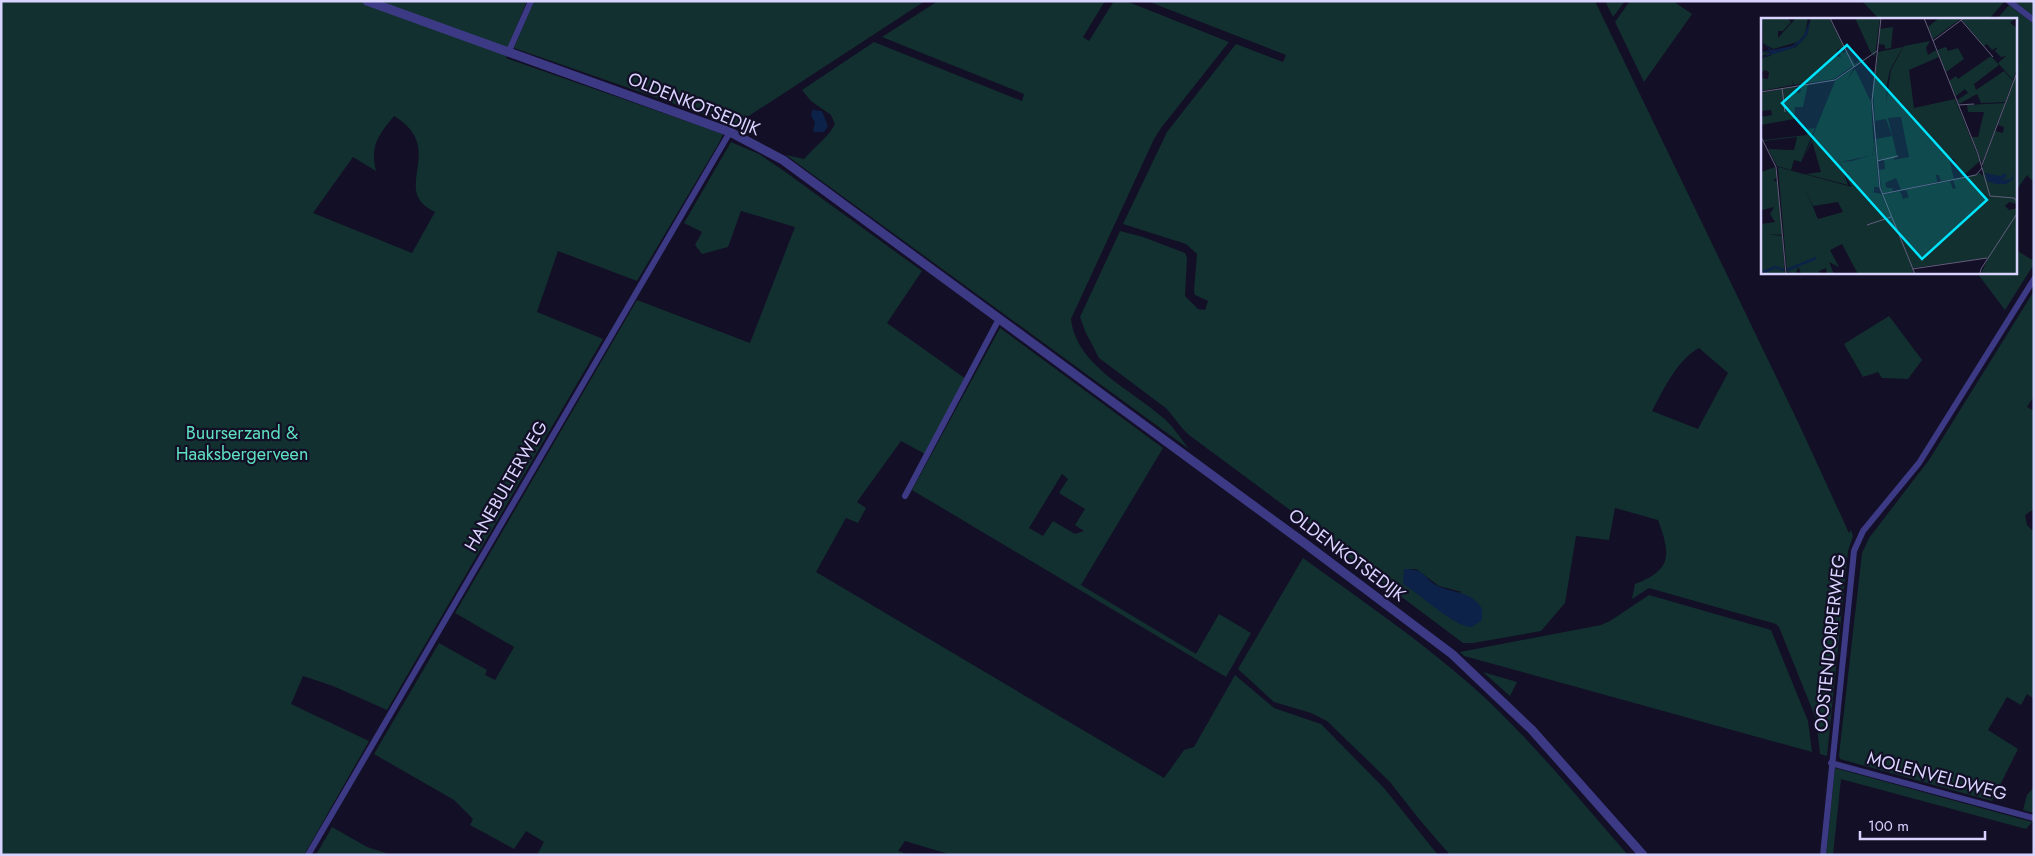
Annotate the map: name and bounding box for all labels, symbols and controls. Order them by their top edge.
inset map [1761,18,2018,274]
street label: OLDENKOTSEDIJK [624,66,765,143]
street label: HANEBULTERWEG [458,416,554,556]
park label: Buurserzand & Haaksbergerveen [176,420,308,467]
street label: OLDENKOTSEDIJK [1283,502,1412,608]
street label: OOSTENDORPERWEG [1808,553,1852,733]
street label: MOLENVELDWEG [1864,745,2010,807]
scale bar [1860,808,1985,840]
text: 100 m [1868,815,1909,837]

